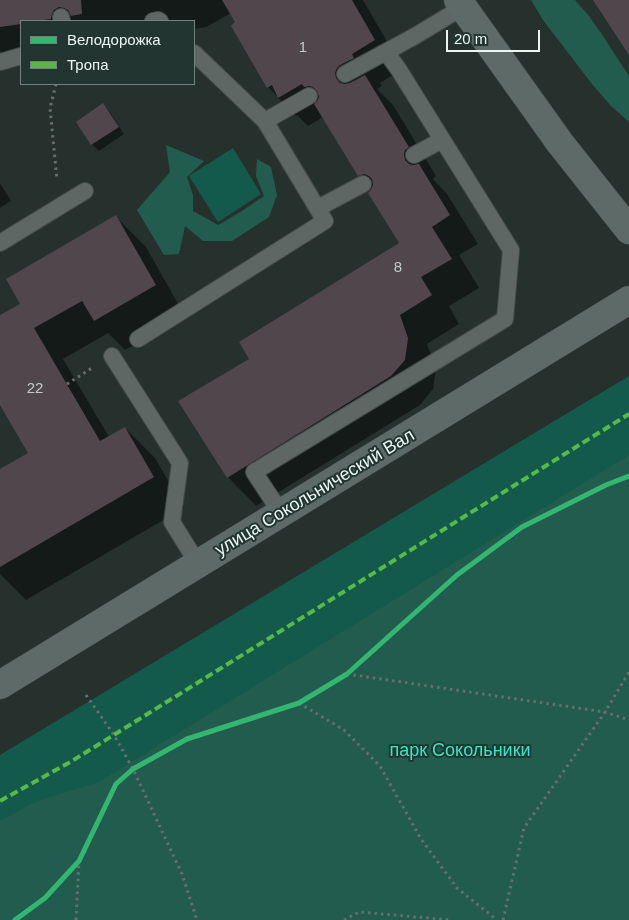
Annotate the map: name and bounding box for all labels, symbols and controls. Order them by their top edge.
legend [20,20,195,85]
scale bar [449,20,543,52]
text: 20 m [454,30,487,47]
text: Велодорожка [67,31,161,48]
house number: 1 [299,39,307,57]
text: Тропа [67,56,108,73]
house number: 8 [394,259,402,277]
house number: 22 [27,380,43,398]
street label: улица Сокольнический Вал [211,425,419,561]
park label: парк Сокольники [389,740,531,762]

